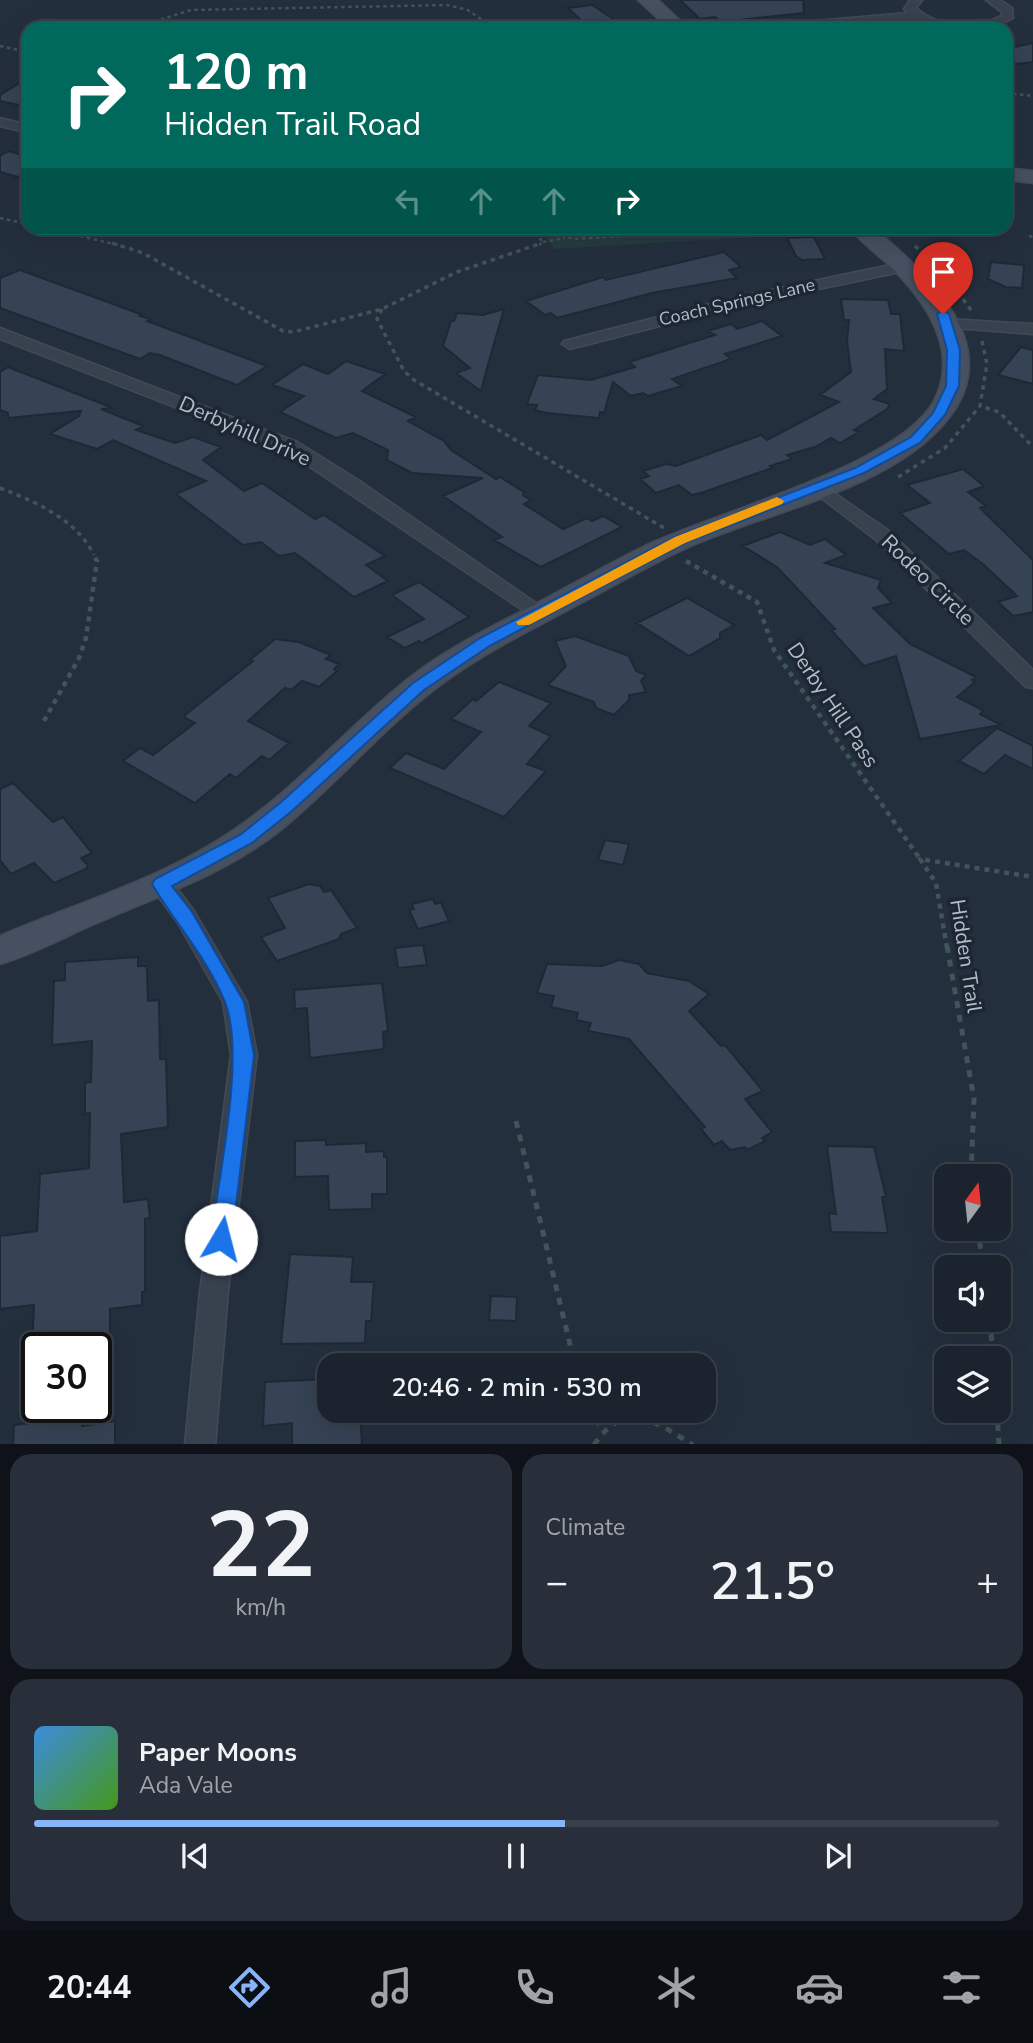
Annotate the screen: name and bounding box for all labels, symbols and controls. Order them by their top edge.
text: 120 m [164,39,308,106]
icon: right [49,49,140,140]
text: Hidden Trail Road [164,103,421,146]
icon: left [389,182,427,220]
icon: ahead [462,182,500,220]
icon: ahead [535,182,573,220]
icon: right [608,182,646,220]
pin [913,242,973,314]
icon: arrive [924,253,962,291]
street label: Coach Springs Lane [657,272,817,332]
street label: Derbyhill Drive [175,389,315,473]
street label: Rodeo Circle [875,528,981,632]
street label: Derby Hill Pass [781,637,885,773]
street label: Hidden Trail [943,897,989,1016]
north arrow [934,1164,1012,1241]
map controls [934,1164,1011,1423]
position arrow [184,1202,258,1276]
button: sound [934,1255,1011,1332]
speed limit sign: 30 [21,1332,112,1423]
button: layers [934,1346,1011,1423]
text: 20:46 · 2 min · 530 m [391,1370,642,1405]
text: 22 [206,1484,315,1608]
text: Climate [546,1512,625,1543]
text: 21.5° [710,1546,835,1617]
text: − [546,1557,568,1608]
text: + [976,1557,999,1608]
text: km/h [235,1592,286,1623]
text: Paper Moons [139,1735,297,1770]
text: Ada Vale [139,1770,233,1801]
icon: previous [176,1837,214,1875]
icon: pause [497,1837,535,1875]
icon: next [819,1837,857,1875]
icon: directions [225,1963,274,2012]
icon: music [367,1963,416,2012]
icon: phone [510,1963,559,2012]
icon: climate [652,1963,701,2012]
icon: car [795,1963,844,2012]
icon: filters [937,1963,986,2012]
text: 20:44 [47,1966,131,2009]

